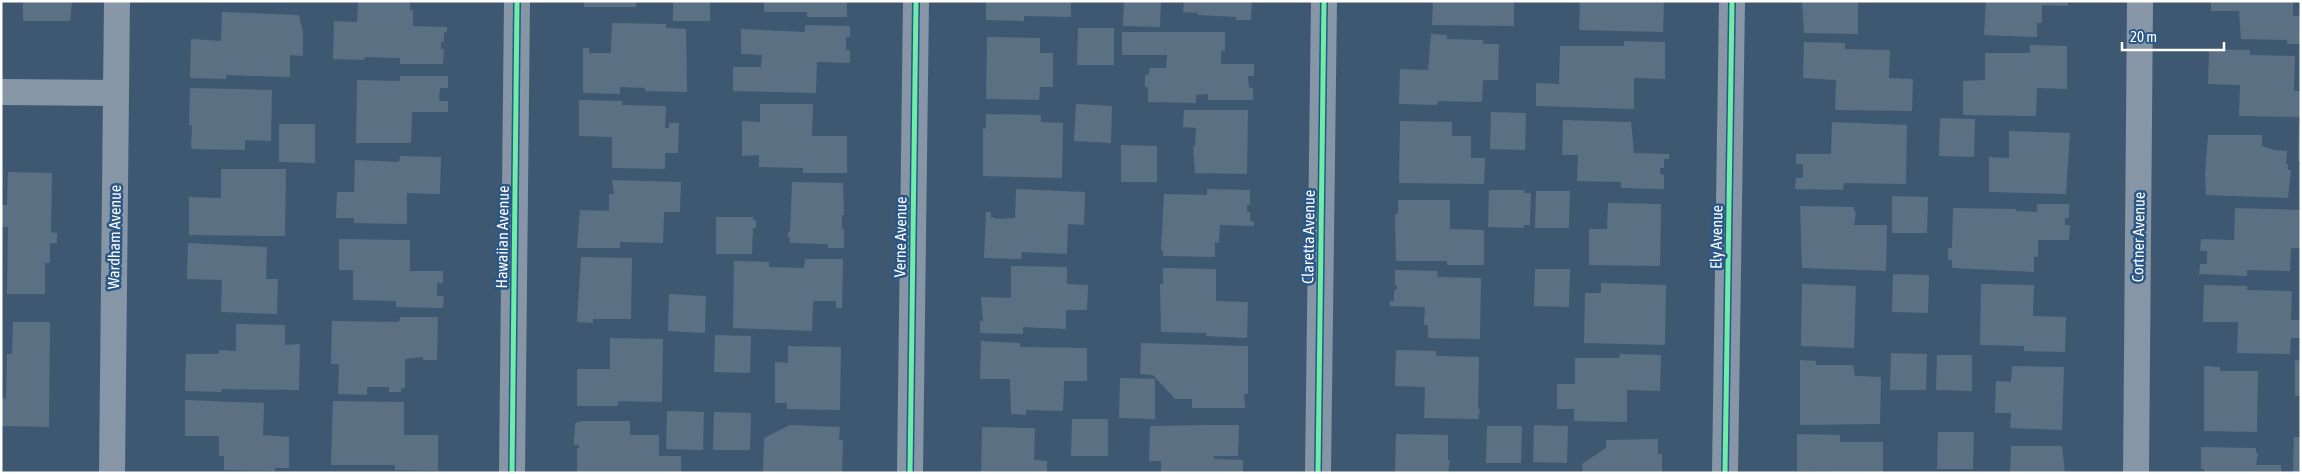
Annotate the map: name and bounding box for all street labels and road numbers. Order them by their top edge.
street label: Wardham Avenue [104,185,124,289]
street label: Hawaiian Avenue [492,186,512,288]
street label: Claretta Avenue [1298,190,1318,284]
street label: Cortner Avenue [2128,192,2148,282]
street label: Verne Avenue [890,196,910,278]
street label: Ely Avenue [1706,205,1727,269]

